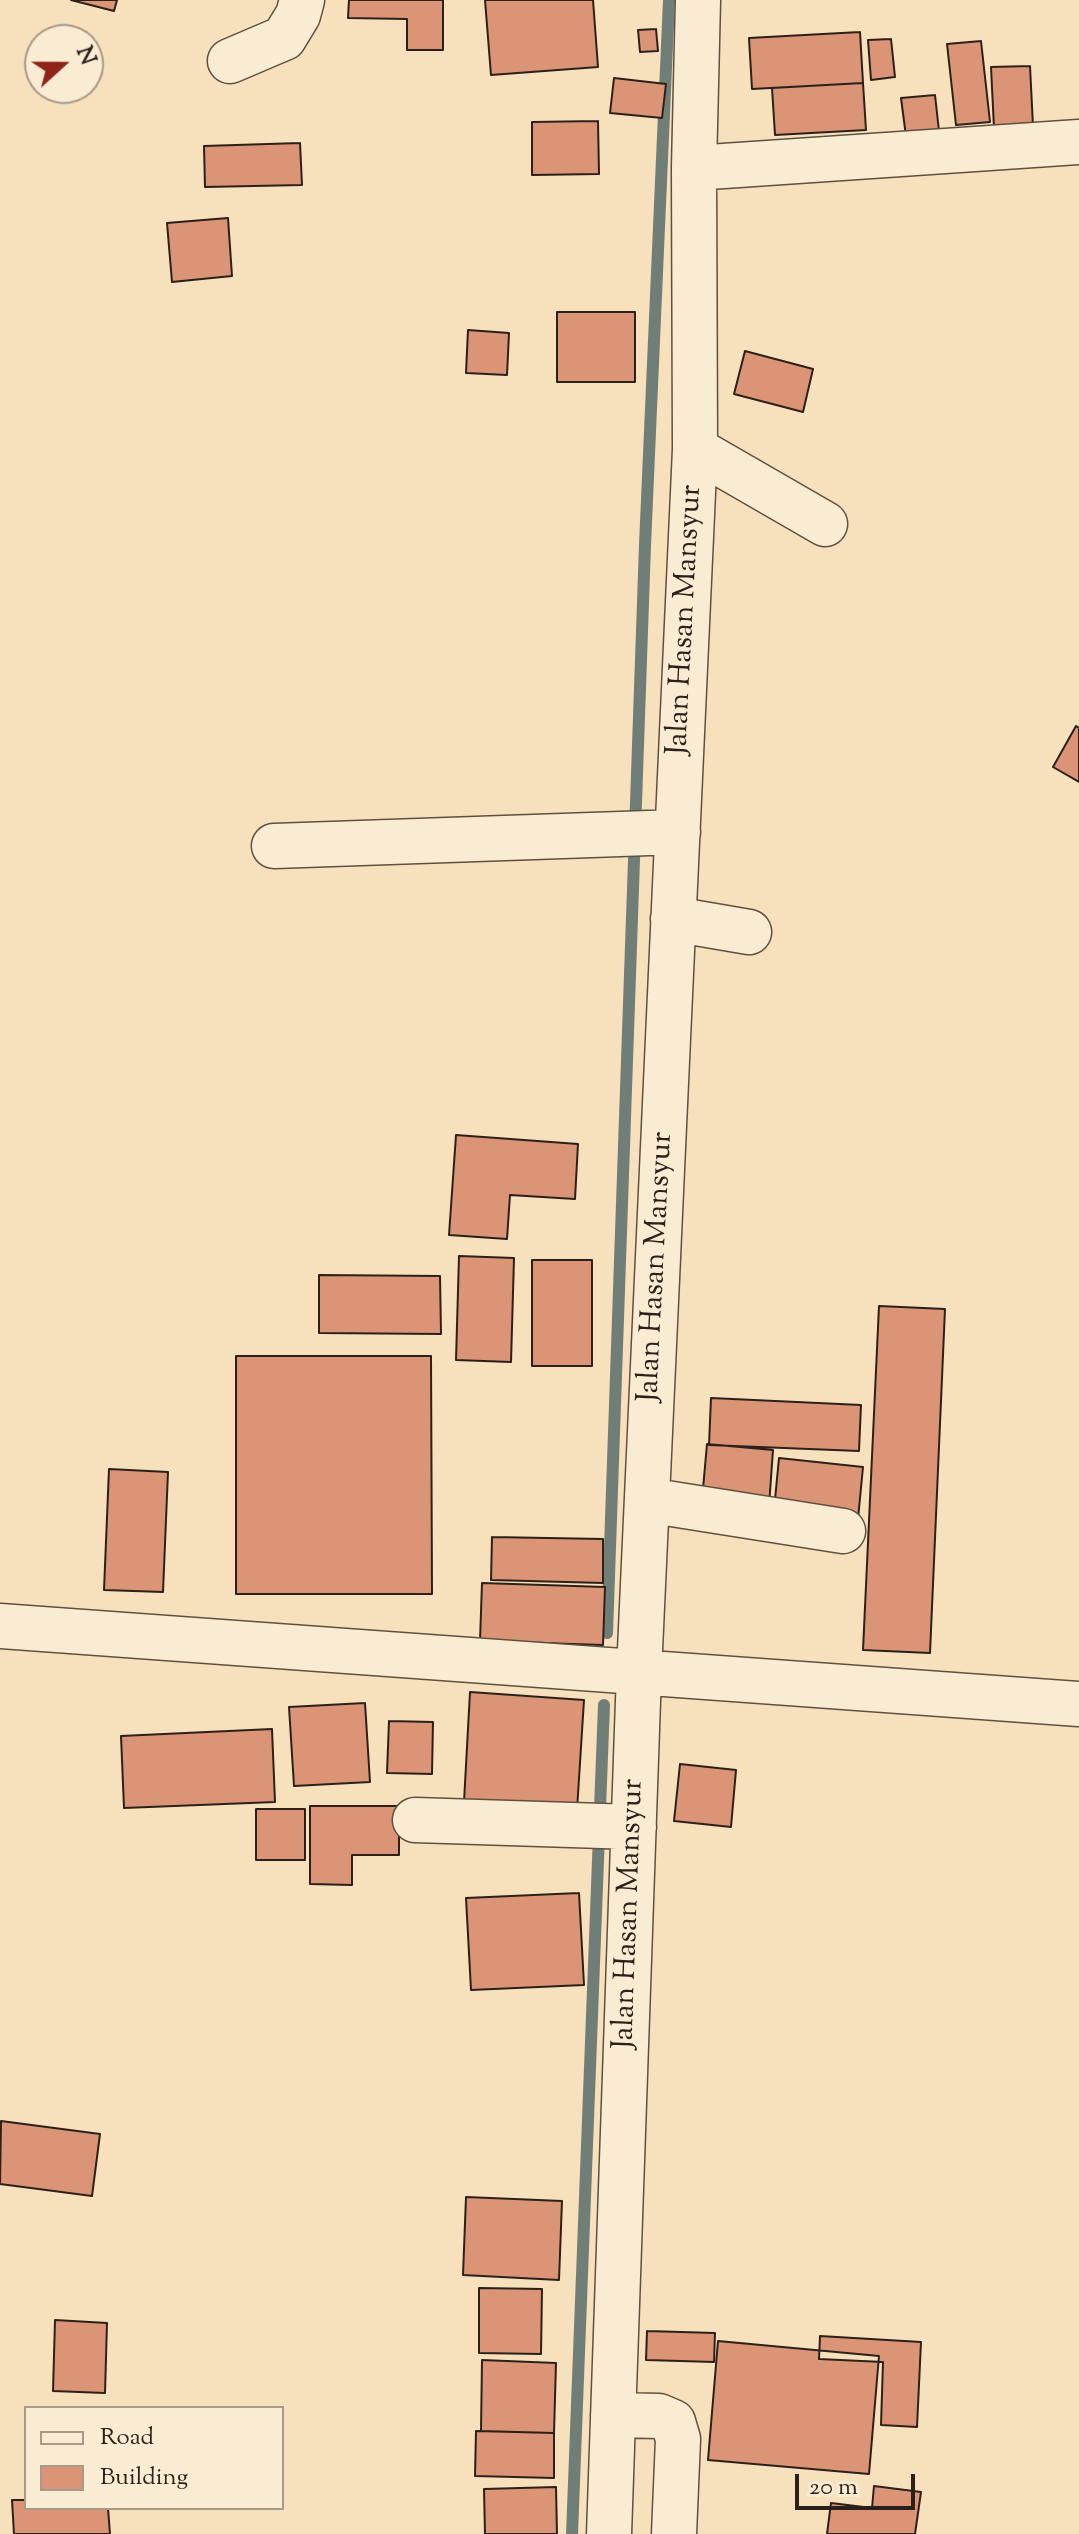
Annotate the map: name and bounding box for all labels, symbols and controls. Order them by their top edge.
north arrow [24,24,104,104]
text: N [66,42,103,70]
street label: Jalan Hasan Mansyur [662,484,712,756]
street label: Jalan Hasan Mansyur [633,1131,683,1403]
street label: Jalan Hasan Mansyur [608,1778,654,2050]
legend [24,2406,284,2510]
text: Road [100,2421,154,2455]
scale bar [799,2458,919,2508]
text: Building [100,2461,188,2495]
text: 20 m [809,2471,858,2505]

